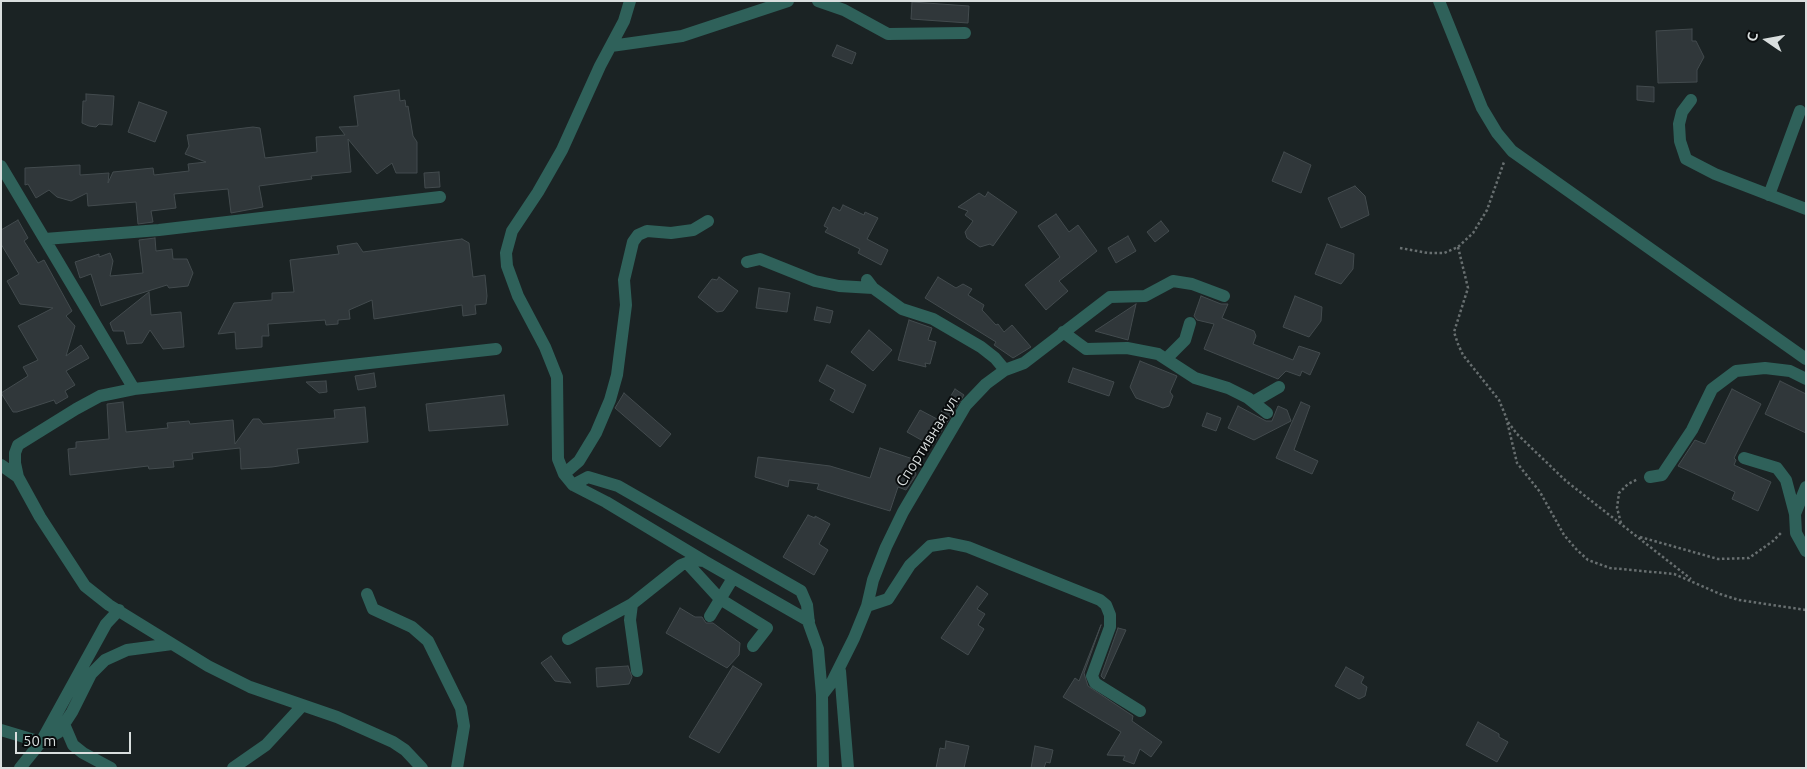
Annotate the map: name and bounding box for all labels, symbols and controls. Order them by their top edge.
north arrow [1742,15,1792,65]
text: С [1744,31,1761,43]
street label: Спортивная ул. [892,390,964,490]
scale bar [18,722,134,754]
text: 50 m [23,732,56,749]

